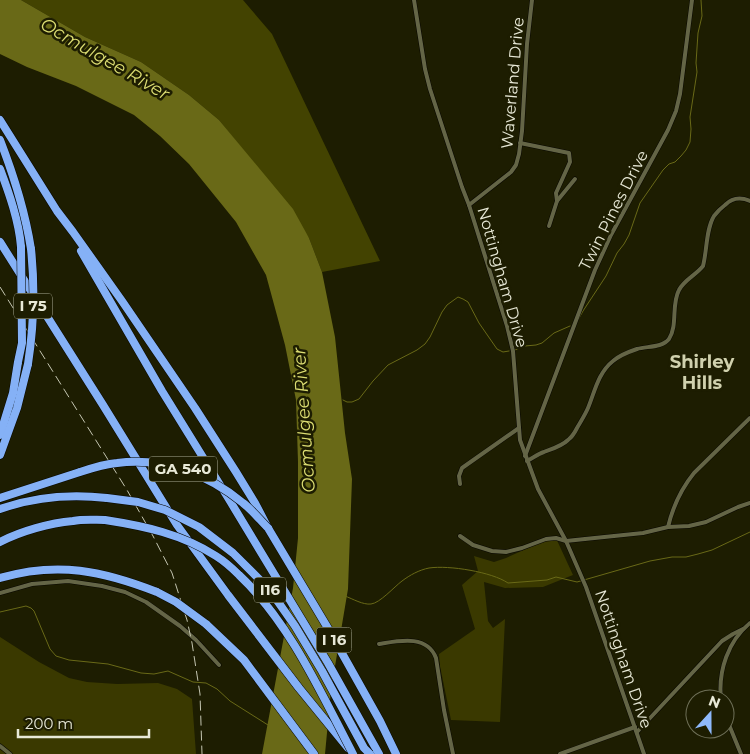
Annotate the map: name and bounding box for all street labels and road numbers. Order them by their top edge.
street label: Waverland Drive [497,16,528,150]
street label: Twin Pines Drive [575,147,652,273]
street label: Nottingham Drive [473,205,532,350]
road number: I 75 [14,294,52,318]
road number: GA 540 [149,456,217,482]
road number: I16 [254,578,286,602]
street label: Nottingham Drive [591,587,656,731]
road number: I 16 [316,628,352,652]

